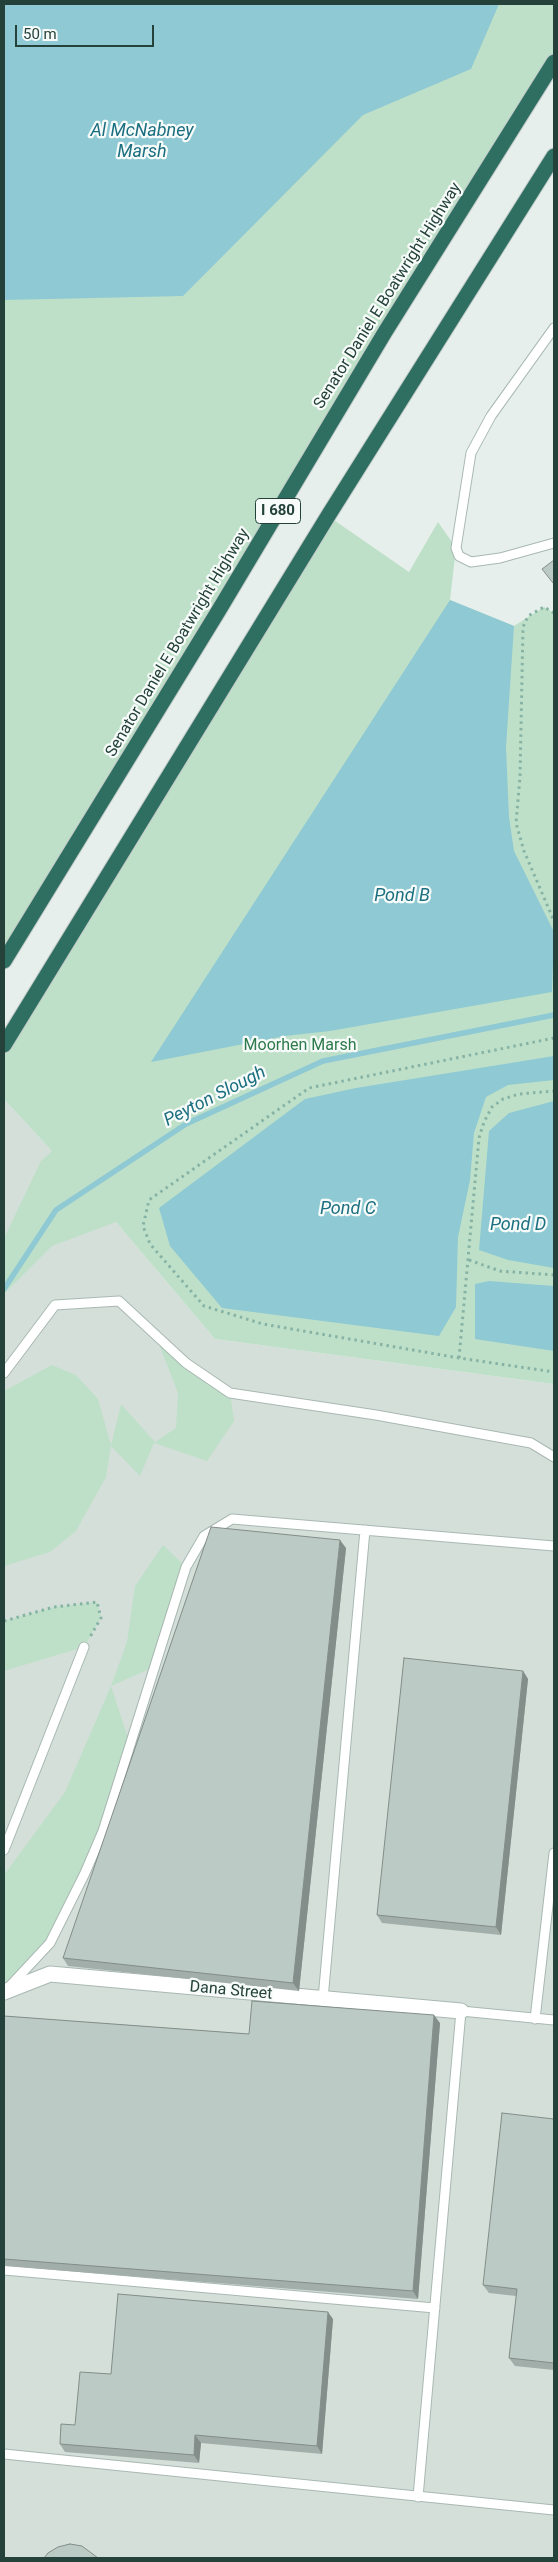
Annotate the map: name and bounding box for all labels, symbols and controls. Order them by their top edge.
scale bar [18,15,156,47]
text: 50 m [23,25,57,43]
water label: Al McNabney Marsh [90,120,194,162]
street label: Senator Daniel E Boatwright Highway [310,179,466,413]
road number: I 680 [256,498,300,524]
street label: Senator Daniel E Boatwright Highway [102,525,254,761]
water label: Pond B [374,885,430,907]
park label: Moorhen Marsh [244,1036,356,1056]
water label: Peyton Slough [160,1062,270,1132]
water label: Pond C [320,1198,376,1220]
water label: Pond D [490,1214,546,1236]
street label: Dana Street [189,1978,273,2004]

